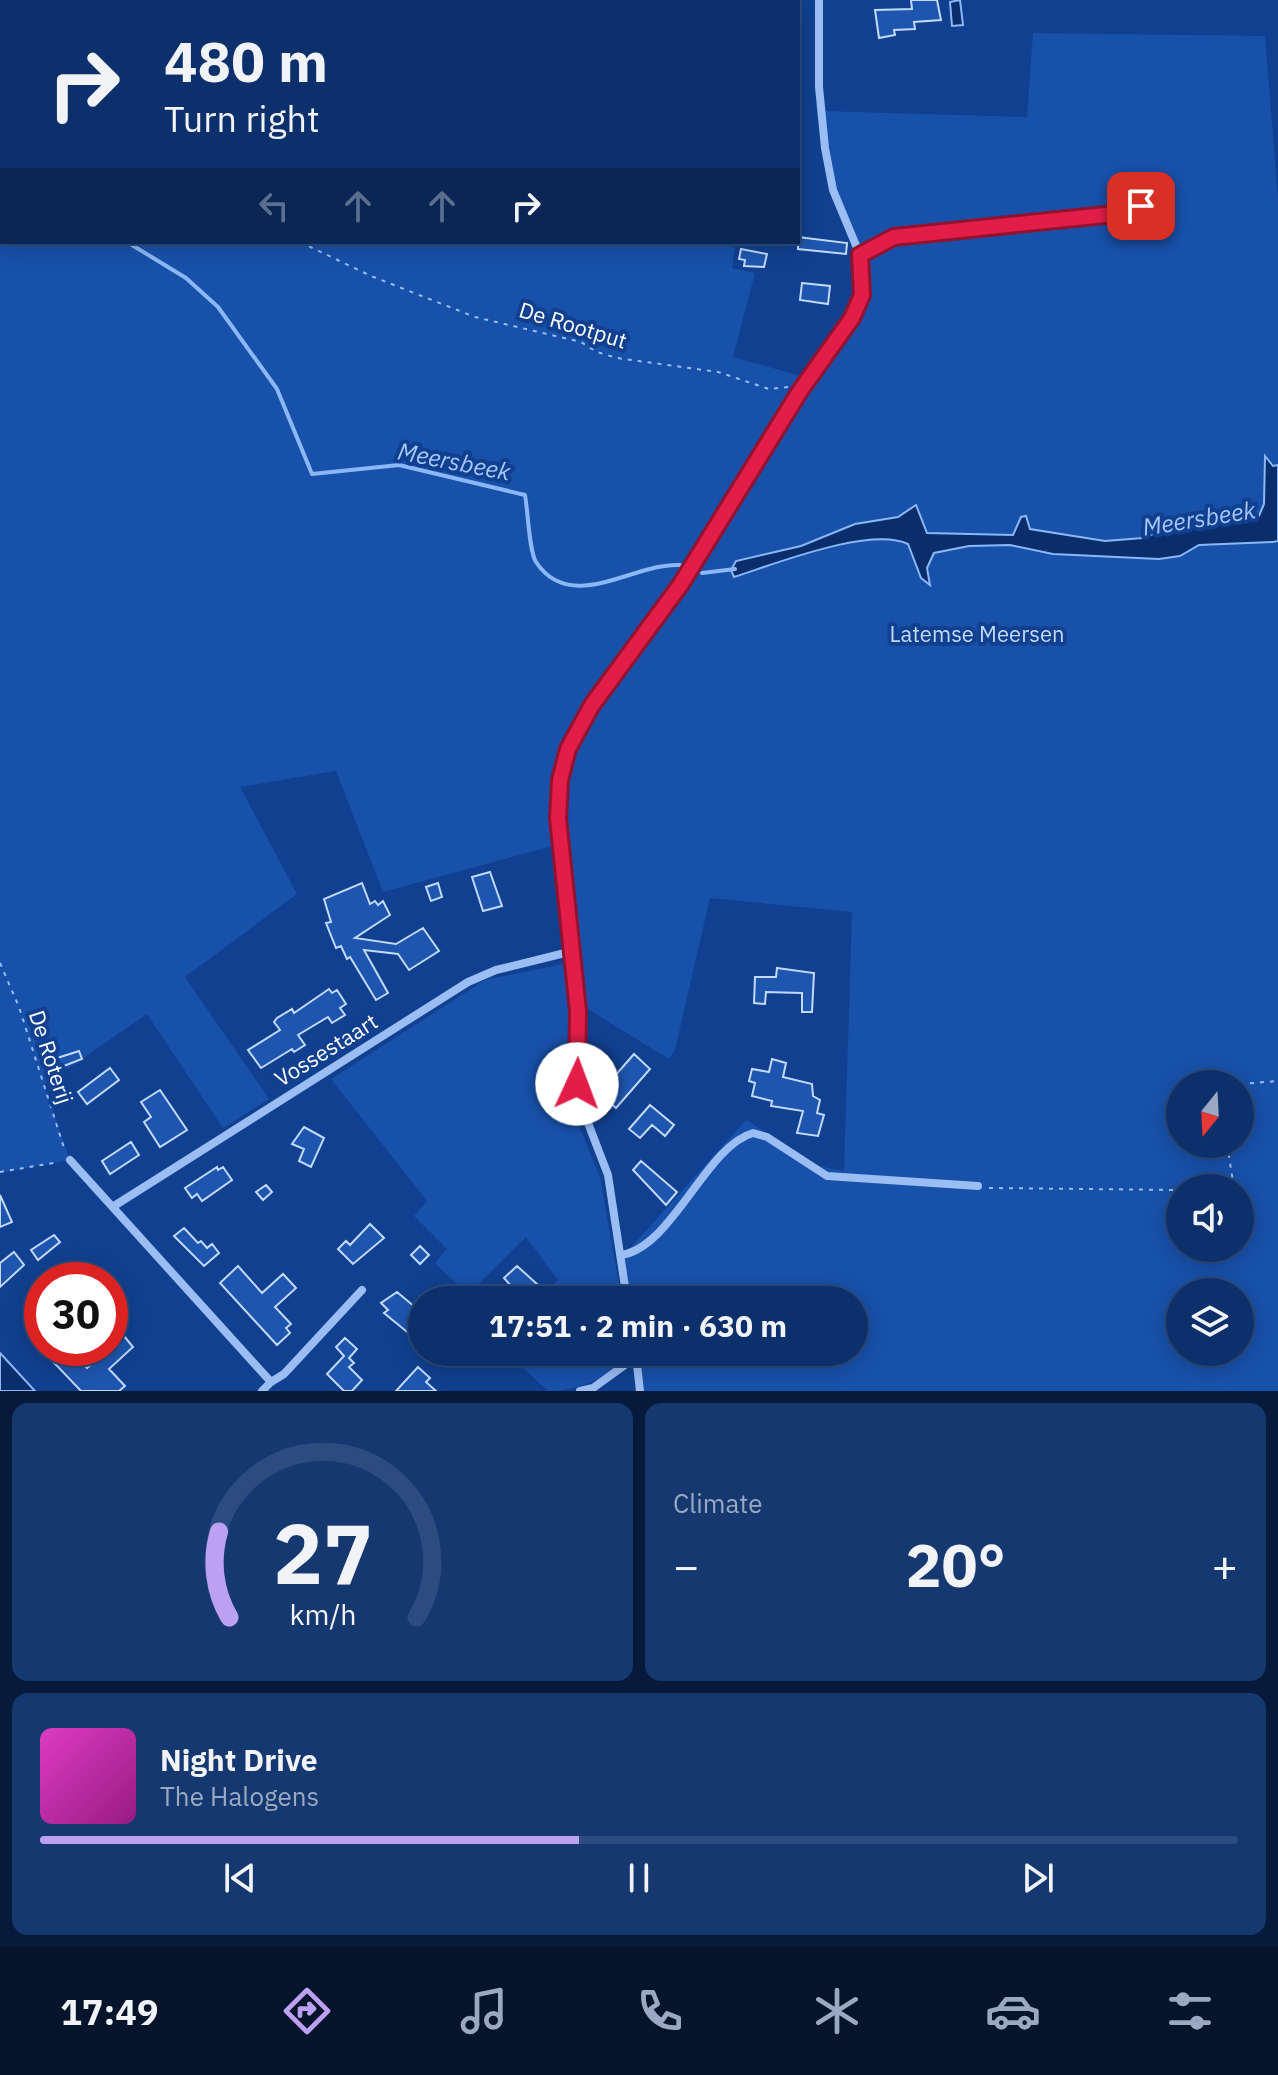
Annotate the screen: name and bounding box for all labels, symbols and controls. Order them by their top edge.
text: 480 m [164,25,328,97]
icon: right [32,32,136,136]
text: Turn right [164,95,320,142]
pin [1107,172,1175,240]
icon: left [252,184,296,228]
icon: ahead [336,184,380,228]
icon: ahead [420,184,464,228]
icon: right [504,184,548,228]
icon: arrive [1119,184,1163,228]
street label: De Rootput [516,294,631,355]
water label: Meersbeek [395,434,514,488]
water label: Meersbeek [1140,493,1258,543]
park label: Latemse Meersen [889,619,1065,648]
street label: De Roterij [23,1006,80,1107]
street label: Vossestaart [269,1007,383,1093]
position arrow [535,1042,619,1126]
north arrow [1166,1070,1254,1158]
map controls [1166,1070,1254,1366]
button: sound [1166,1174,1254,1262]
speed limit sign: 30 [24,1262,128,1366]
button: layers [1166,1278,1254,1366]
text: 17:51 · 2 min · 630 m [489,1306,787,1345]
text: Climate [673,1486,763,1520]
text: 27 [273,1499,372,1607]
text: 20° [905,1525,1006,1604]
text: − [673,1537,699,1594]
text: + [1212,1537,1238,1594]
text: km/h [289,1596,356,1633]
text: Night Drive [160,1740,318,1779]
text: The Halogens [160,1779,319,1813]
icon: previous [218,1856,262,1900]
icon: pause [617,1856,661,1900]
icon: next [1016,1856,1060,1900]
icon: directions [279,1983,335,2039]
icon: music [456,1983,512,2039]
icon: phone [632,1983,688,2039]
icon: climate [809,1983,865,2039]
icon: car [985,1983,1041,2039]
icon: filters [1162,1983,1218,2039]
text: 17:49 [60,1988,159,2035]

